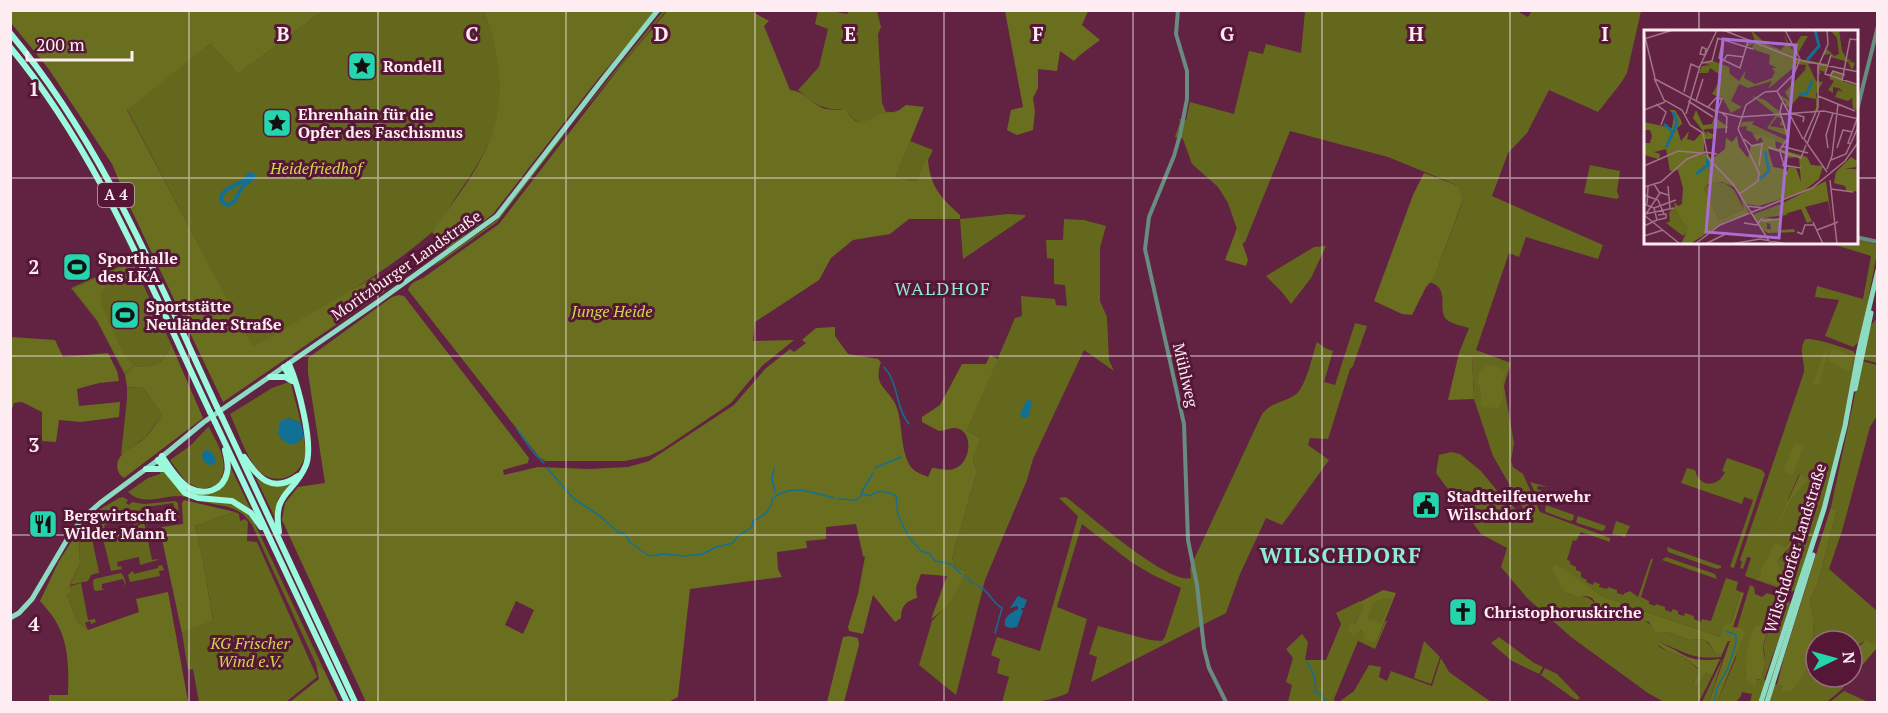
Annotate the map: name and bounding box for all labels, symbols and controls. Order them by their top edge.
text: B [277,20,290,47]
text: C [465,20,479,47]
text: D [654,20,668,47]
text: E [844,20,856,47]
text: F [1032,20,1044,47]
text: G [1220,20,1234,47]
text: H [1408,20,1424,47]
text: I [1601,20,1609,47]
scale bar [27,24,132,62]
inset map [1644,30,1858,244]
text: 200 m [36,32,85,56]
place icon: Rondell [346,50,378,82]
place label: Rondell [383,55,442,77]
text: 1 [28,75,40,102]
place label: Ehrenhain für die Opfer des Faschismus [298,103,463,143]
place icon: Ehrenhain für die Opfer des Faschismus [261,107,293,139]
park label: Heidefriedhof [269,157,365,179]
road number: A 4 [98,183,134,207]
street label: Moritzburger Landstraße [327,205,485,325]
place label: Sporthalle des LKA [98,247,178,287]
sports icon: Sporthalle des LKA [61,251,93,283]
text: 2 [28,253,40,280]
district label: WALDHOF [895,276,991,300]
place label: Sportstätte Neuländer Straße [146,295,282,335]
sports icon: Sportstätte Neuländer Straße [109,299,141,331]
park label: Junge Heide [571,300,652,322]
street label: Mühlweg [1168,341,1204,410]
text: 3 [28,431,40,458]
street label: Wilschdorfer Landstraße [1759,461,1831,635]
place label: Stadtteilfeuerwehr Wilschdorf [1447,485,1591,525]
public building icon: Stadtteilfeuerwehr Wilschdorf [1410,489,1442,521]
place label: Bergwirtschaft Wilder Mann [64,504,177,544]
restaurant icon: Bergwirtschaft Wilder Mann [27,508,59,540]
district label: WILSCHDORF [1259,540,1423,569]
church icon: Christophoruskirche [1447,596,1479,628]
place label: Christophoruskirche [1484,601,1642,623]
text: 4 [28,610,40,637]
north arrow [1804,629,1864,689]
park label: KG Frischer Wind e.V. [209,632,290,672]
text: N [1837,651,1860,665]

